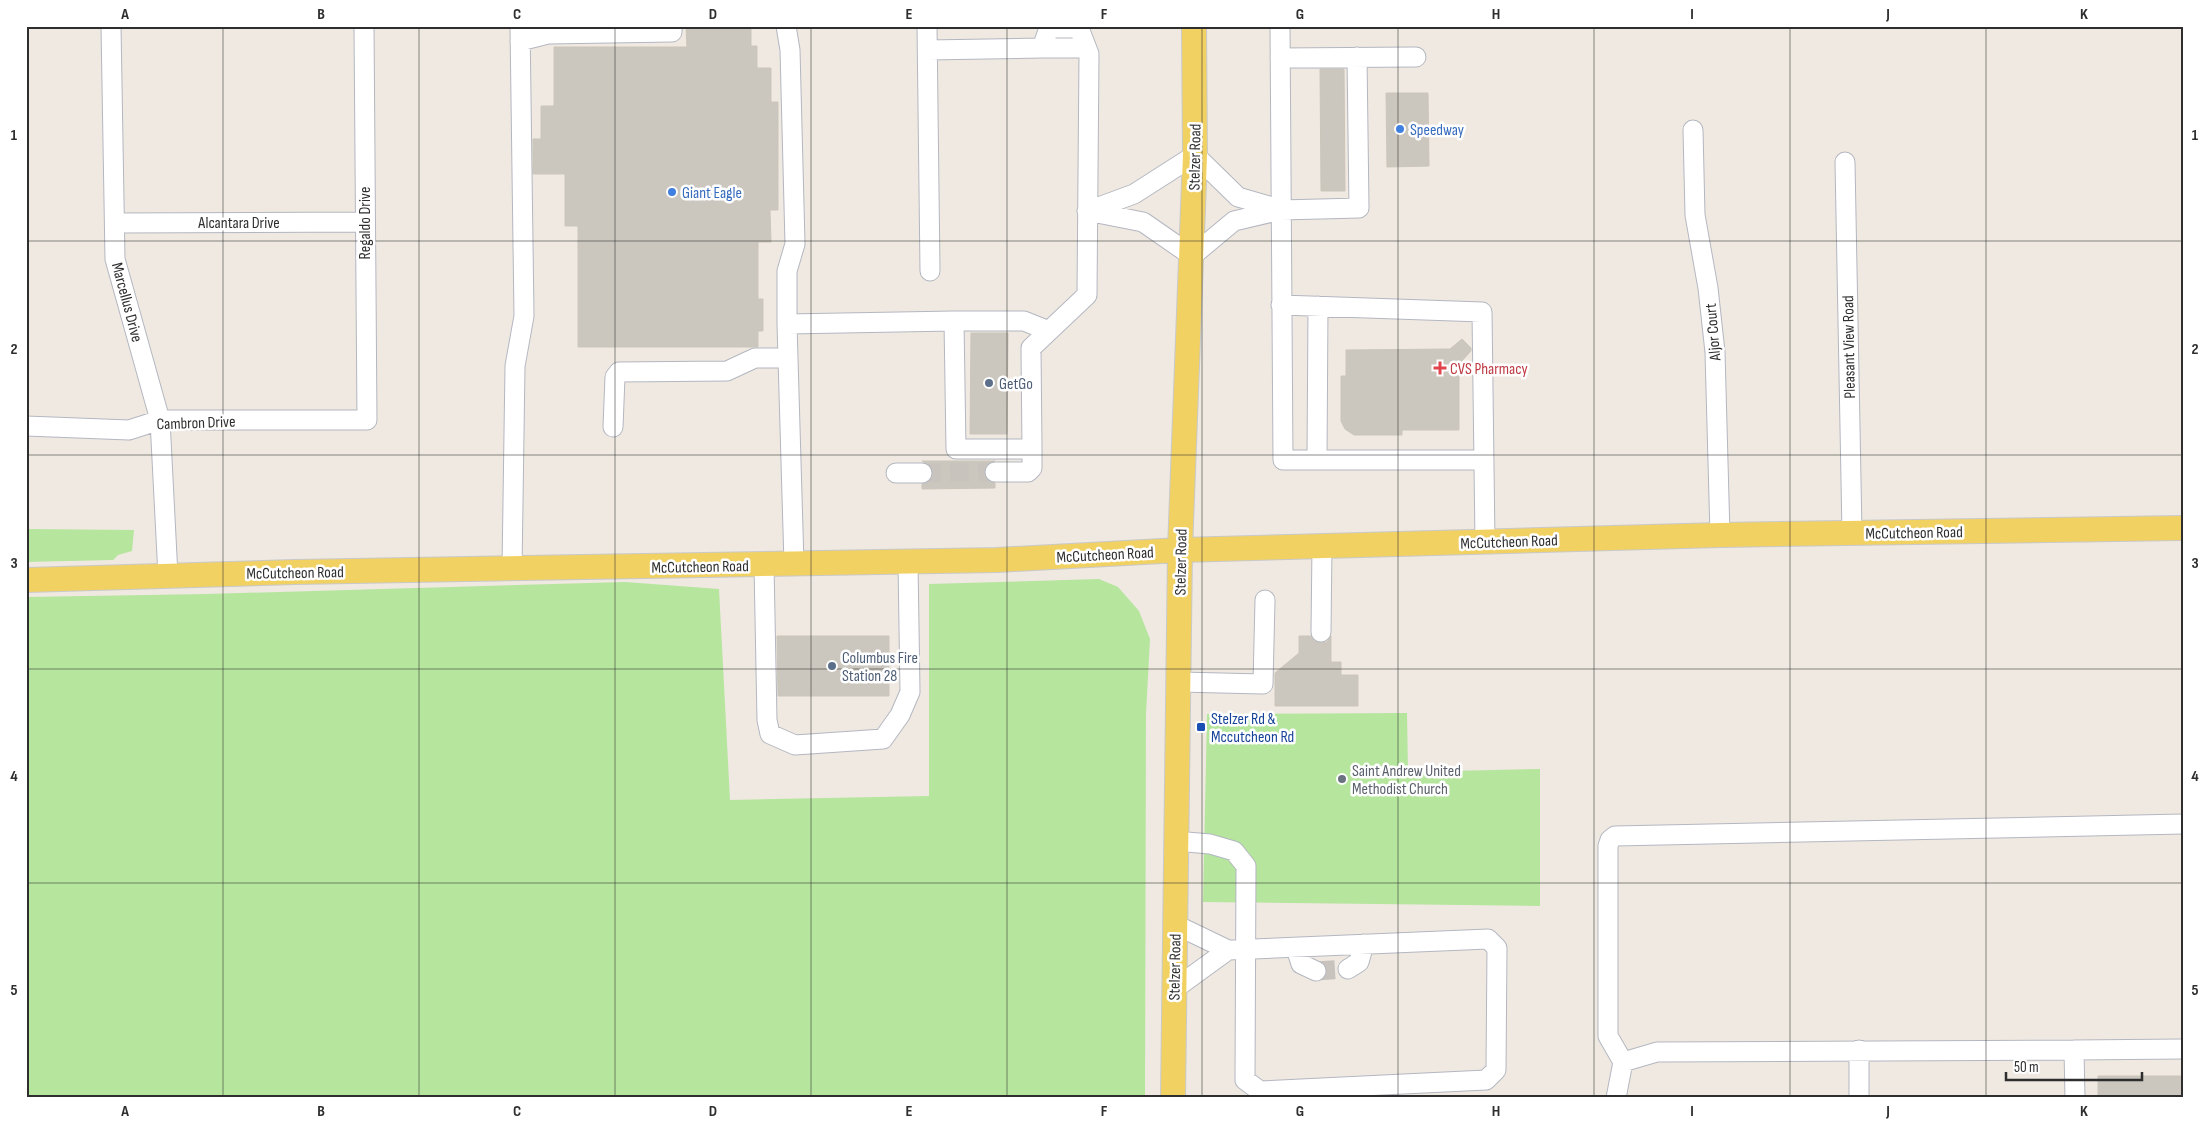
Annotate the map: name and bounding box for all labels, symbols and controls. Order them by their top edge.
text: A [120,5,129,24]
text: B [317,5,325,24]
text: C [513,5,521,24]
text: D [709,5,717,24]
text: E [906,5,913,24]
text: F [1101,5,1108,24]
text: G [1296,5,1304,24]
text: H [1492,5,1500,24]
text: I [1690,5,1694,24]
text: J [1885,5,1890,24]
text: K [2080,5,2088,24]
place label: Speedway [1410,121,1464,140]
street label: Stelzer Road [1185,123,1206,191]
marker: Speedway [1394,123,1406,135]
text: 1 [11,126,18,145]
text: 1 [2192,126,2199,145]
place label: Giant Eagle [682,184,742,203]
marker: Giant Eagle [666,186,678,198]
street label: Regaldo Drive [356,187,375,259]
street label: Alcantara Drive [197,214,280,233]
street label: Marcellus Drive [107,261,146,344]
street label: Pleasant View Road [1839,295,1860,399]
street label: Aljor Court [1702,302,1726,362]
text: 2 [10,340,18,359]
text: 2 [2191,340,2199,359]
place label: CVS Pharmacy [1450,360,1528,379]
marker: CVS Pharmacy [1434,362,1446,374]
place label: GetGo [999,375,1033,394]
marker: GetGo [983,377,995,389]
street label: Cambron Drive [156,413,236,434]
street label: McCutcheon Road [1865,523,1963,544]
street label: Stelzer Road [1171,528,1192,596]
street label: McCutcheon Road [1460,531,1558,554]
street label: McCutcheon Road [1056,543,1154,568]
text: 3 [10,554,18,573]
text: 3 [2191,554,2199,573]
street label: McCutcheon Road [651,557,749,578]
street label: McCutcheon Road [246,563,344,584]
place label: Columbus Fire Station 28 [842,649,918,686]
marker: Columbus Fire Station 28 [826,660,838,672]
place label: Stelzer Rd & Mccutcheon Rd [1211,710,1294,747]
marker: Stelzer Rd & Mccutcheon Rd [1195,721,1207,733]
place label: Saint Andrew United Methodist Church [1352,762,1461,799]
text: 4 [10,767,18,786]
text: 4 [2191,767,2199,786]
marker: Saint Andrew United Methodist Church [1336,773,1348,785]
street label: Stelzer Road [1165,933,1186,1001]
text: 5 [10,981,18,1000]
text: 5 [2191,981,2199,1000]
scale bar [2006,1049,2143,1081]
text: 50 m [2014,1058,2039,1077]
text: A [120,1102,129,1121]
text: B [317,1102,325,1121]
text: C [513,1102,521,1121]
text: D [709,1102,717,1121]
text: E [906,1102,913,1121]
text: F [1101,1102,1108,1121]
text: G [1296,1102,1304,1121]
text: H [1492,1102,1500,1121]
text: I [1690,1102,1694,1121]
text: J [1885,1102,1890,1121]
text: K [2080,1102,2088,1121]

